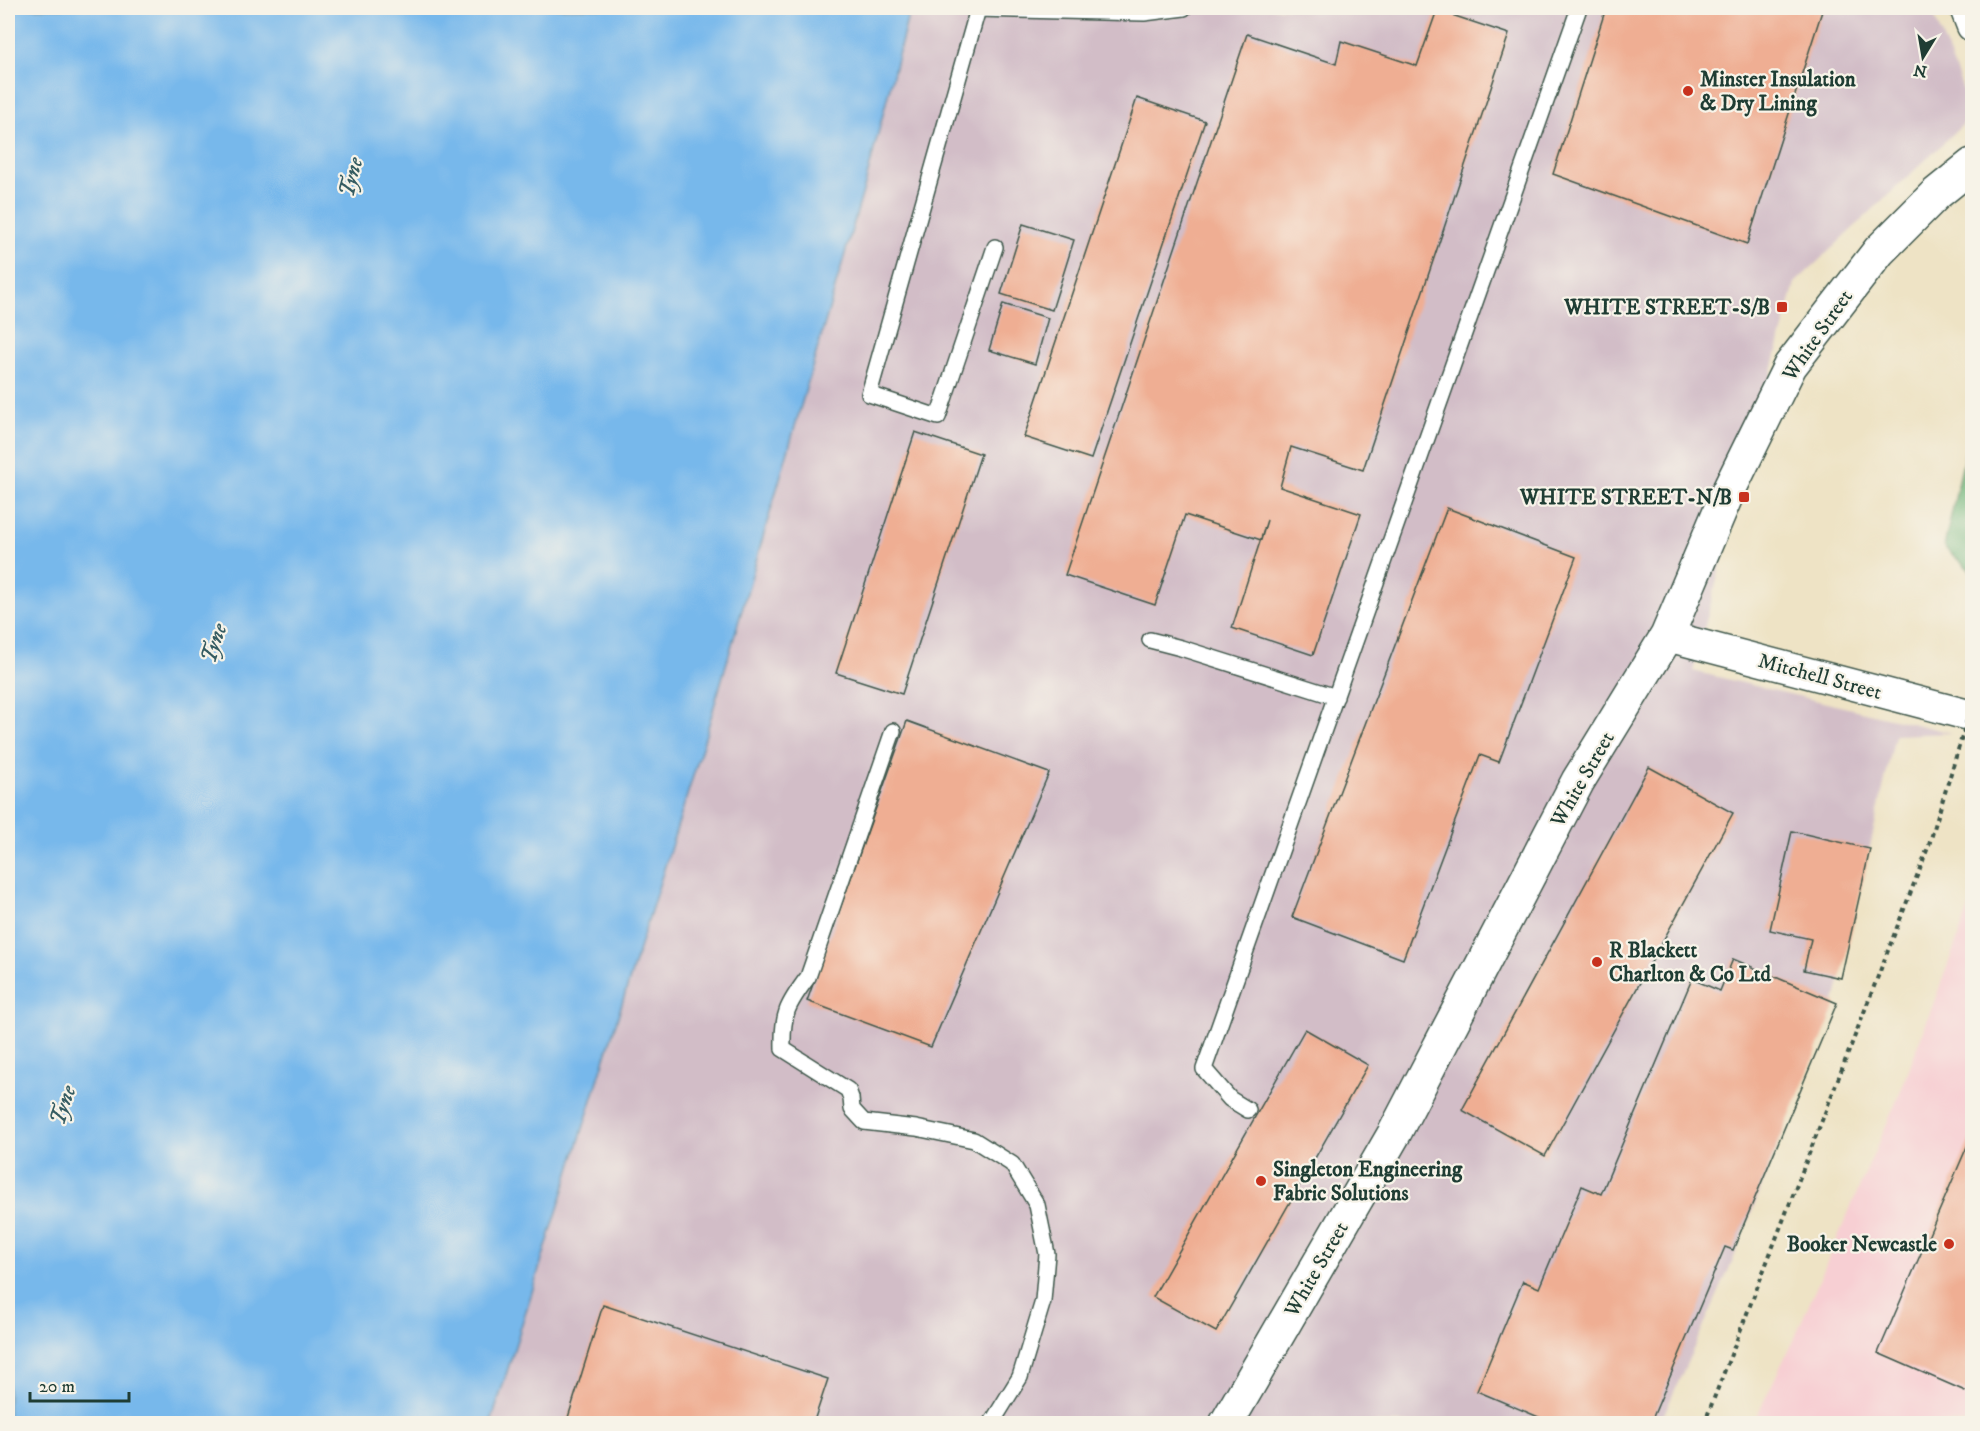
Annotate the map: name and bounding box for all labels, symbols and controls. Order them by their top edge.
north arrow [1893,27,1953,87]
text: N [1912,60,1929,82]
place label: Minster Insulation & Dry Lining [1700,67,1857,117]
marker: Minster Insulation & Dry Lining [1681,84,1695,98]
water label: Tyne [334,154,370,200]
street label: White Street [1776,285,1859,387]
place label: WHITE STREET-S/B [1563,295,1770,321]
marker: WHITE STREET-S/B [1775,300,1789,314]
place label: WHITE STREET-N/B [1519,485,1732,511]
marker: WHITE STREET-N/B [1737,490,1751,504]
water label: Tyne [195,620,234,667]
street label: Mitchell Street [1755,648,1885,706]
street label: White Street [1545,727,1621,833]
place label: R Blackett Charlton & Co Ltd [1609,938,1771,988]
marker: R Blackett Charlton & Co Ltd [1590,955,1604,969]
water label: Tyne [44,1082,83,1129]
place label: Singleton Engineering Fabric Solutions [1273,1157,1463,1207]
marker: Singleton Engineering Fabric Solutions [1254,1174,1268,1188]
street label: White Street [1279,1217,1355,1323]
place label: Booker Newcastle [1787,1232,1937,1258]
marker: Booker Newcastle [1942,1237,1956,1251]
scale bar [30,1365,129,1403]
text: 20 m [39,1376,75,1398]

